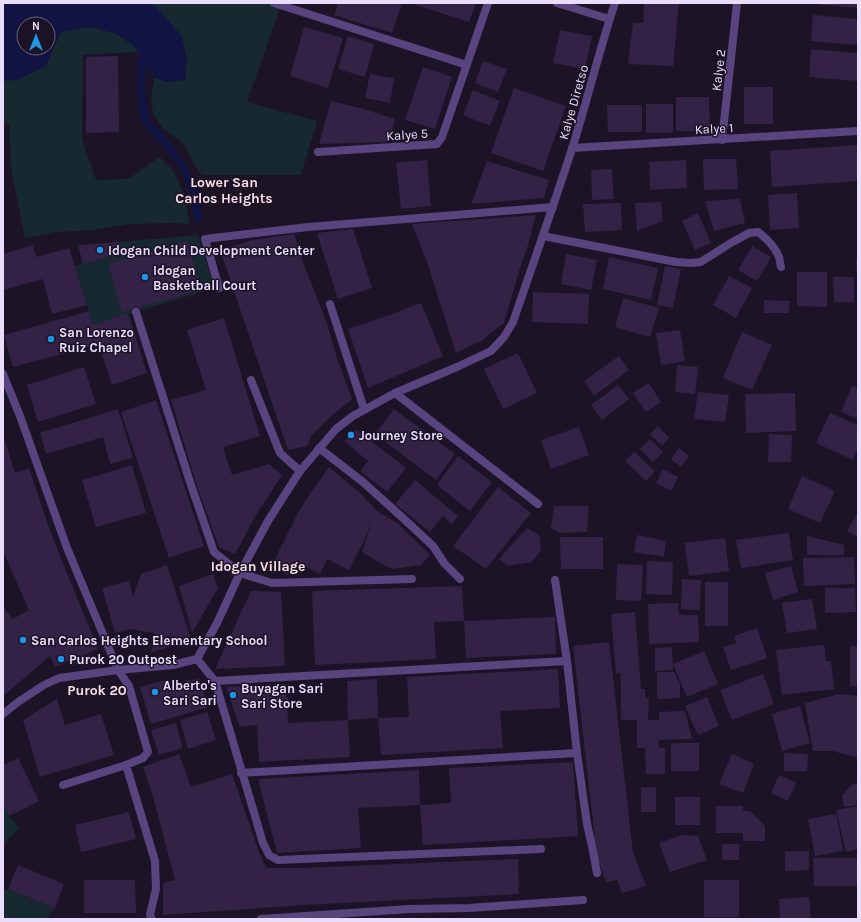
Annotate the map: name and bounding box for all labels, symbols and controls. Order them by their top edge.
north arrow [16,16,56,56]
text: N [32,20,40,33]
street label: Kalye 2 [708,48,729,92]
street label: Kalye Diretso [556,63,591,141]
street label: Kalye 1 [694,120,734,137]
street label: Kalye 5 [386,126,428,143]
district label: Lower San Carlos Heights [175,174,273,207]
place label: Idogan Child Development Center [108,243,315,258]
marker: Idogan Child Development Center [95,245,105,255]
place label: Idogan Basketball Court [153,263,256,293]
marker: Idogan Basketball Court [140,272,150,282]
place label: San Lorenzo Ruiz Chapel [59,325,134,355]
marker: San Lorenzo Ruiz Chapel [46,334,56,344]
place label: Journey Store [359,428,443,443]
marker: Journey Store [346,430,356,440]
district label: Idogan Village [211,558,305,575]
place label: San Carlos Heights Elementary School [31,633,267,648]
marker: San Carlos Heights Elementary School [18,635,28,645]
place label: Purok 20 Outpost [69,652,177,667]
marker: Purok 20 Outpost [56,654,66,664]
place label: Alberto's Sari Sari [163,678,217,708]
place label: Buyagan Sari Sari Store [241,681,324,711]
district label: Purok 20 [67,682,127,699]
marker: Alberto's Sari Sari [150,687,160,697]
marker: Buyagan Sari Sari Store [228,690,238,700]

